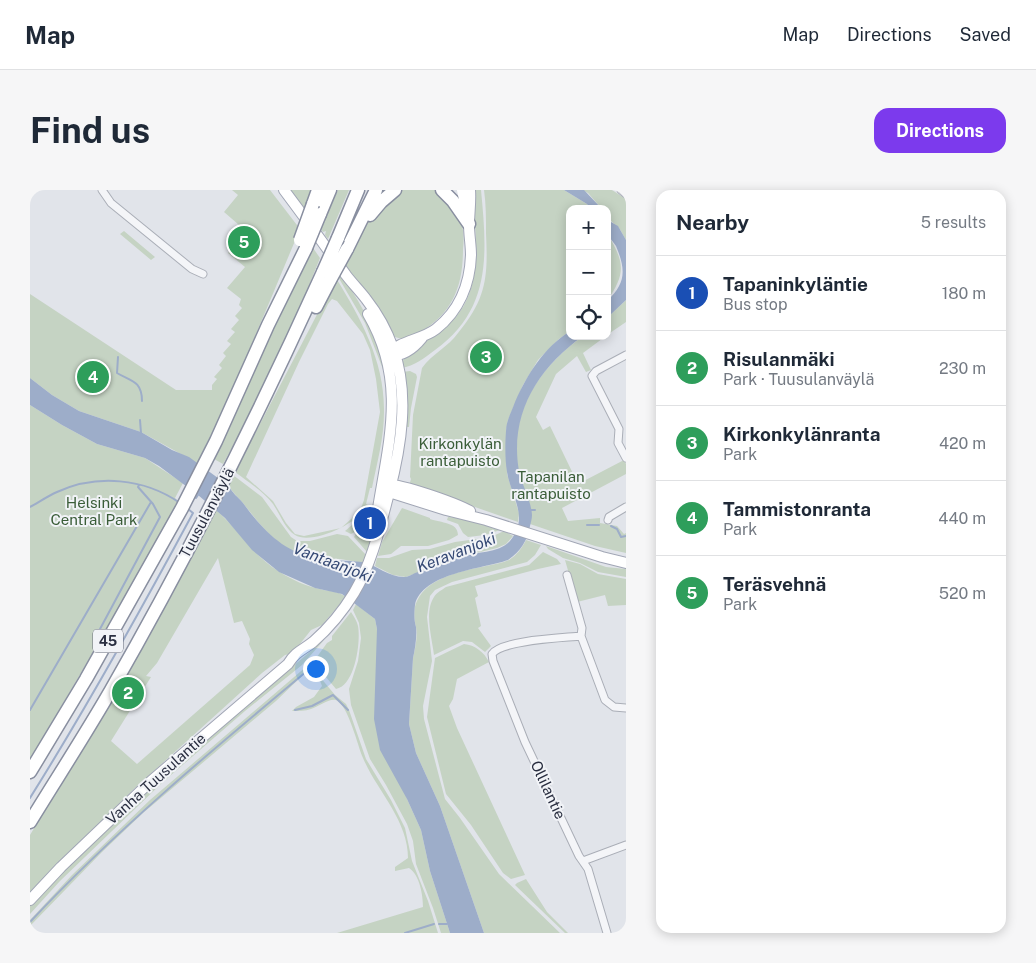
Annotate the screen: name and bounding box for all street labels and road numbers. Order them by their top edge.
street label: Tuusulanväylä [176,465,237,561]
road number: 45 [93,630,123,652]
street label: Vanha Tuusulantie [102,729,209,828]
street label: Ollilantie [528,758,569,822]

